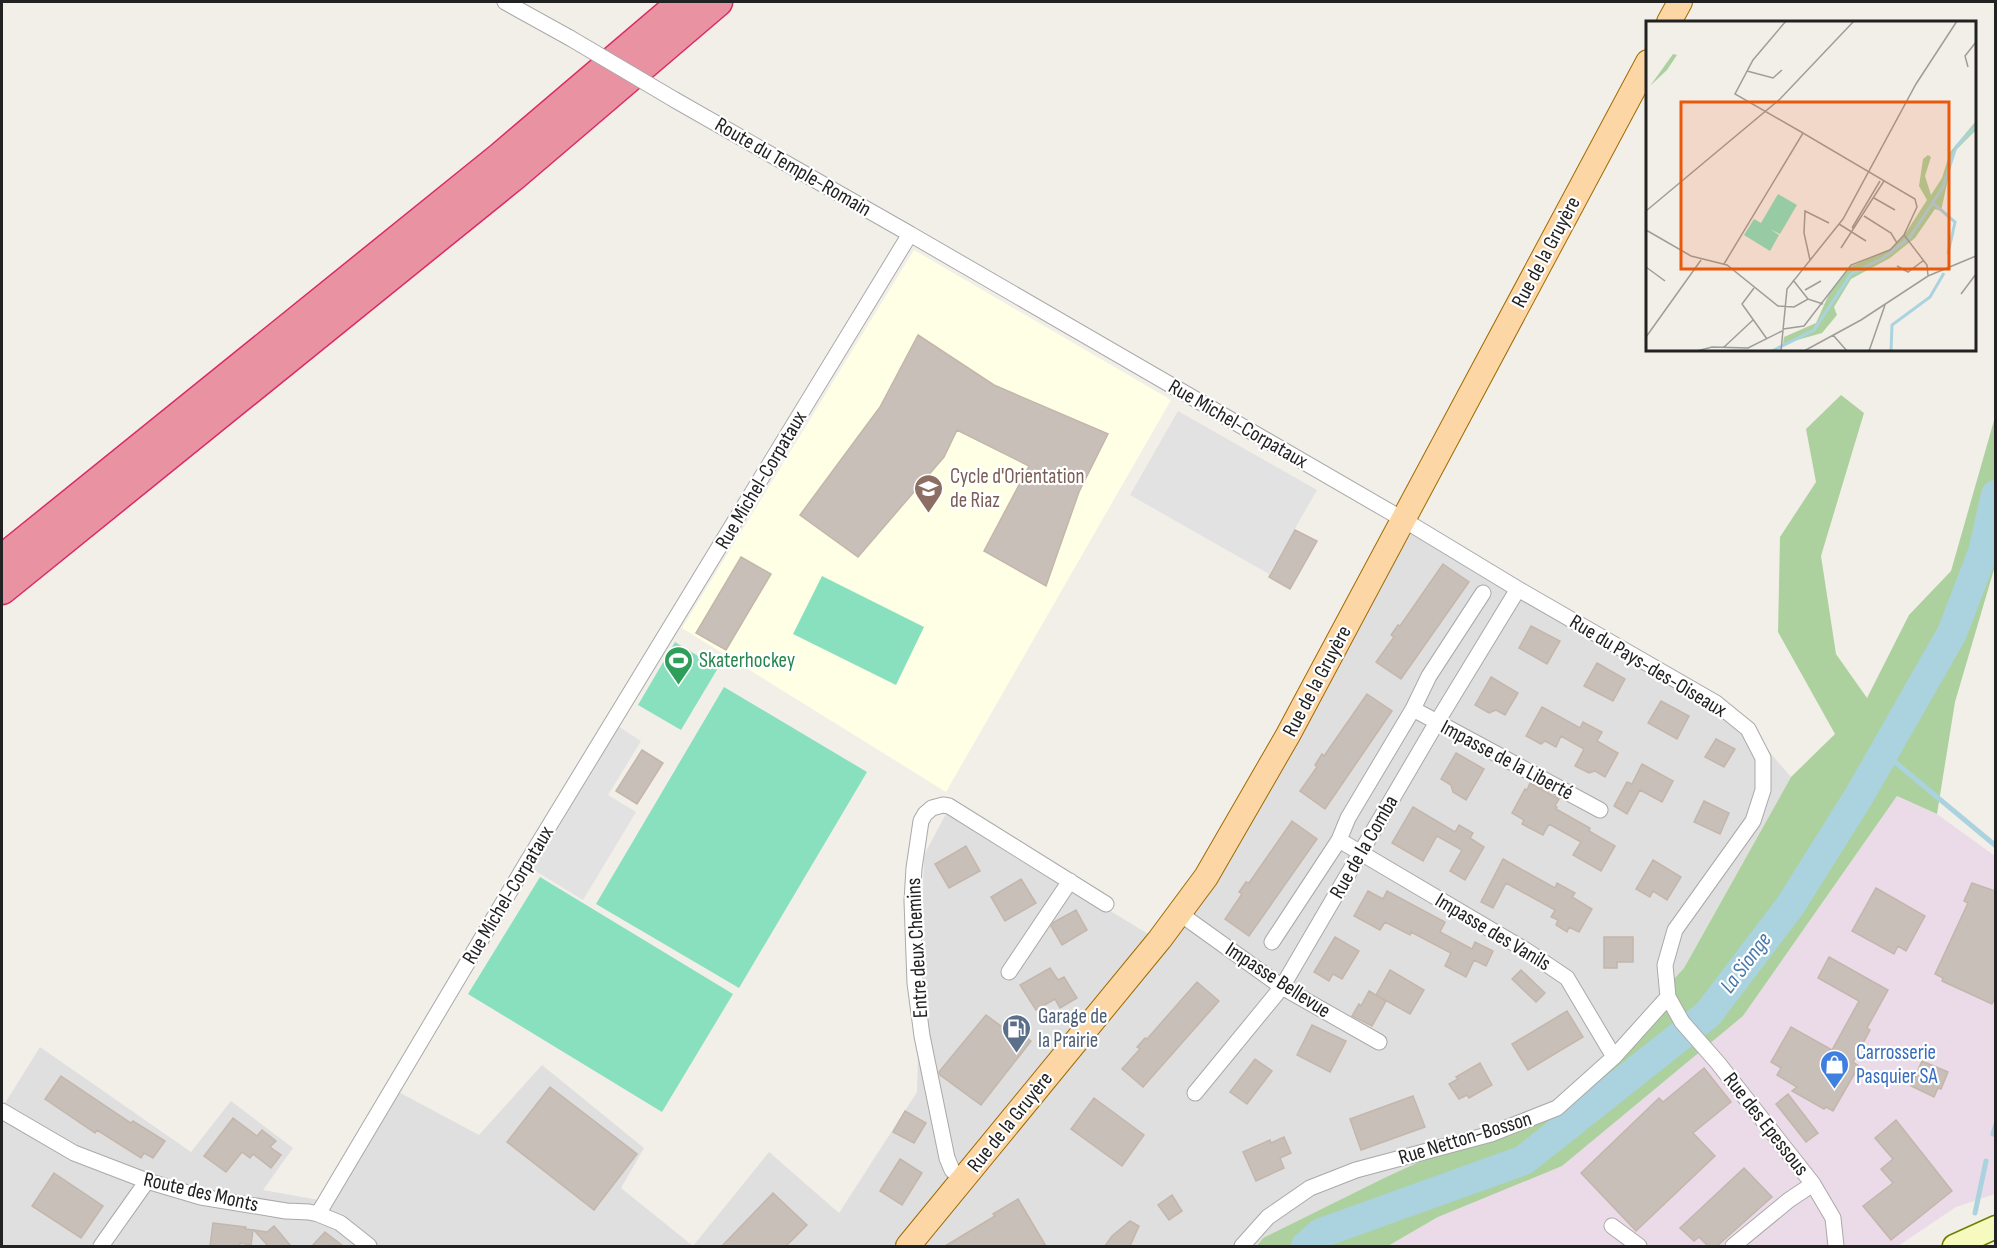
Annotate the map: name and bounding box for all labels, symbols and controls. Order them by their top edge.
inset map [1646,21,1976,351]
street label: Route du Temple-Romain [710,112,876,222]
street label: Rue de la Gruyère [1506,192,1586,312]
street label: Rue Michel-Corpataux [1164,374,1312,474]
street label: Rue Michel-Corpataux [710,406,812,554]
place label: Cycle d'Orientation de Riaz [950,464,1084,513]
school or university icon: Cycle d'Orientation de Riaz [913,472,945,514]
street label: Rue du Pays-des-Oiseaux [1565,609,1731,723]
street label: Rue de la Gruyère [1277,621,1357,741]
sports icon: Skaterhockey [662,644,694,686]
place label: Skaterhockey [699,648,795,673]
street label: Impasse de la Liberté [1436,715,1578,805]
street label: Rue de la Comba [1324,791,1404,903]
street label: Rue Michel-Corpataux [457,821,559,969]
street label: Entre deux Chemins [901,877,933,1019]
street label: Impasse des Vanils [1431,888,1555,976]
water label: La Sionge [1714,927,1778,999]
street label: Impasse Bellevue [1221,937,1335,1023]
place label: Garage de la Prairie [1038,1004,1108,1053]
fuel station icon: Garage de la Prairie [1001,1012,1033,1054]
place label: Carrosserie Pasquier SA [1856,1040,1938,1089]
shop icon: Carrosserie Pasquier SA [1819,1048,1851,1090]
street label: Rue de la Gruyère [962,1067,1058,1177]
street label: Rue des Epessous [1718,1067,1814,1181]
street label: Rue Netton-Bosson [1395,1106,1535,1170]
street label: Route des Monts [141,1167,261,1217]

